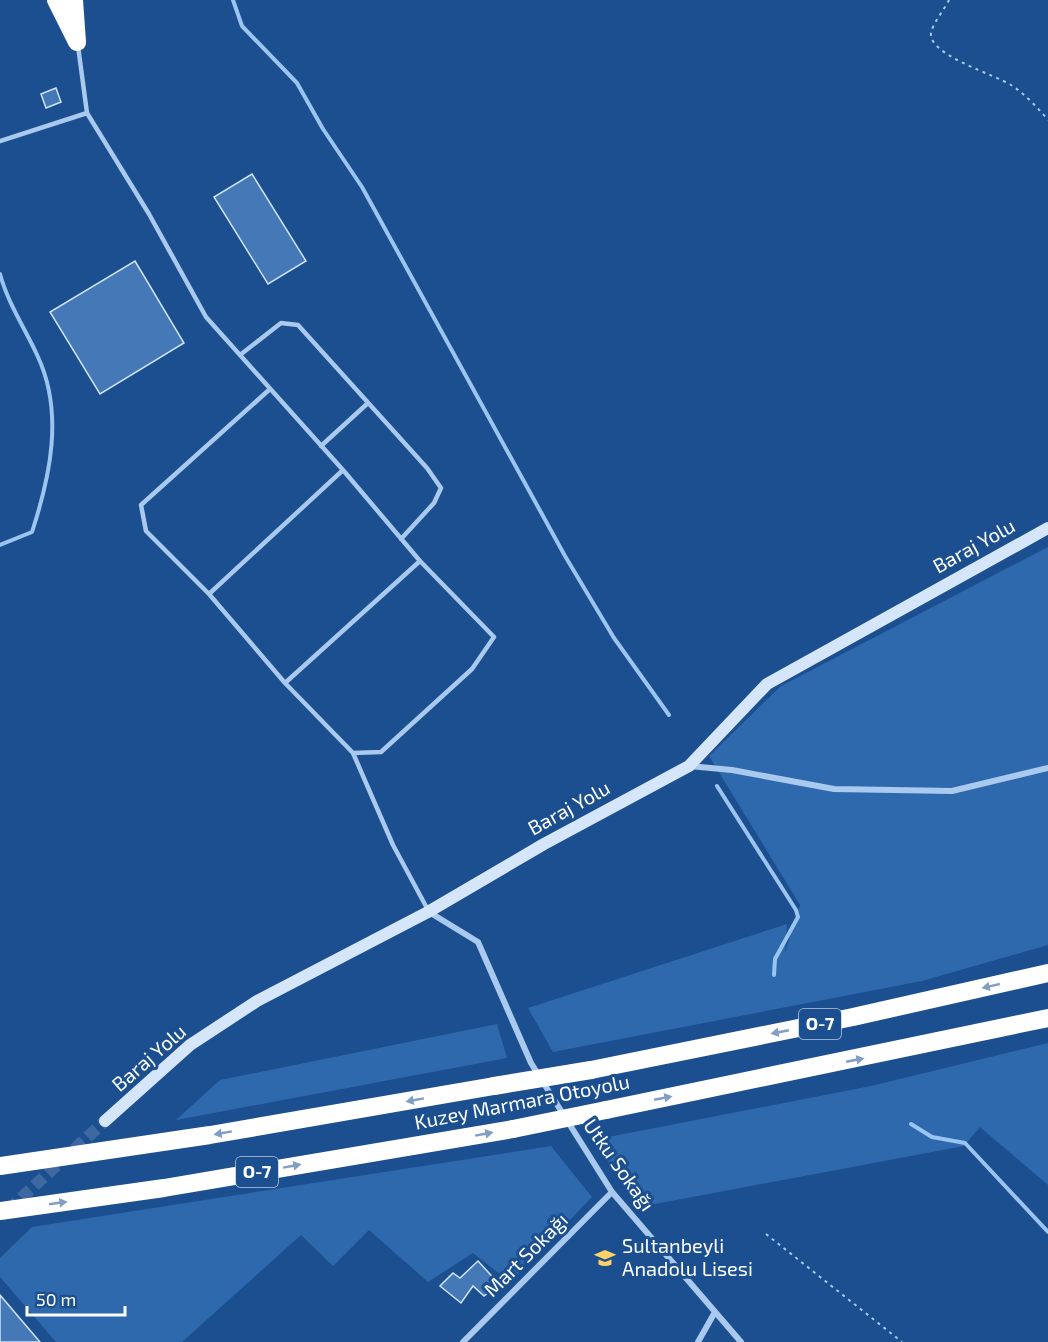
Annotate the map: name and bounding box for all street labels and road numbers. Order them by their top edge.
street label: Baraj Yolu [928,513,1019,577]
street label: Baraj Yolu [523,775,614,839]
road number: O-7 [799,1009,841,1039]
street label: Baraj Yolu [106,1019,190,1096]
street label: Kuzey Marmara Otoyolu [412,1068,631,1134]
street label: Utku Sokağı [579,1114,660,1215]
road number: O-7 [236,1157,278,1187]
street label: Mart Sokağı [478,1207,572,1301]

